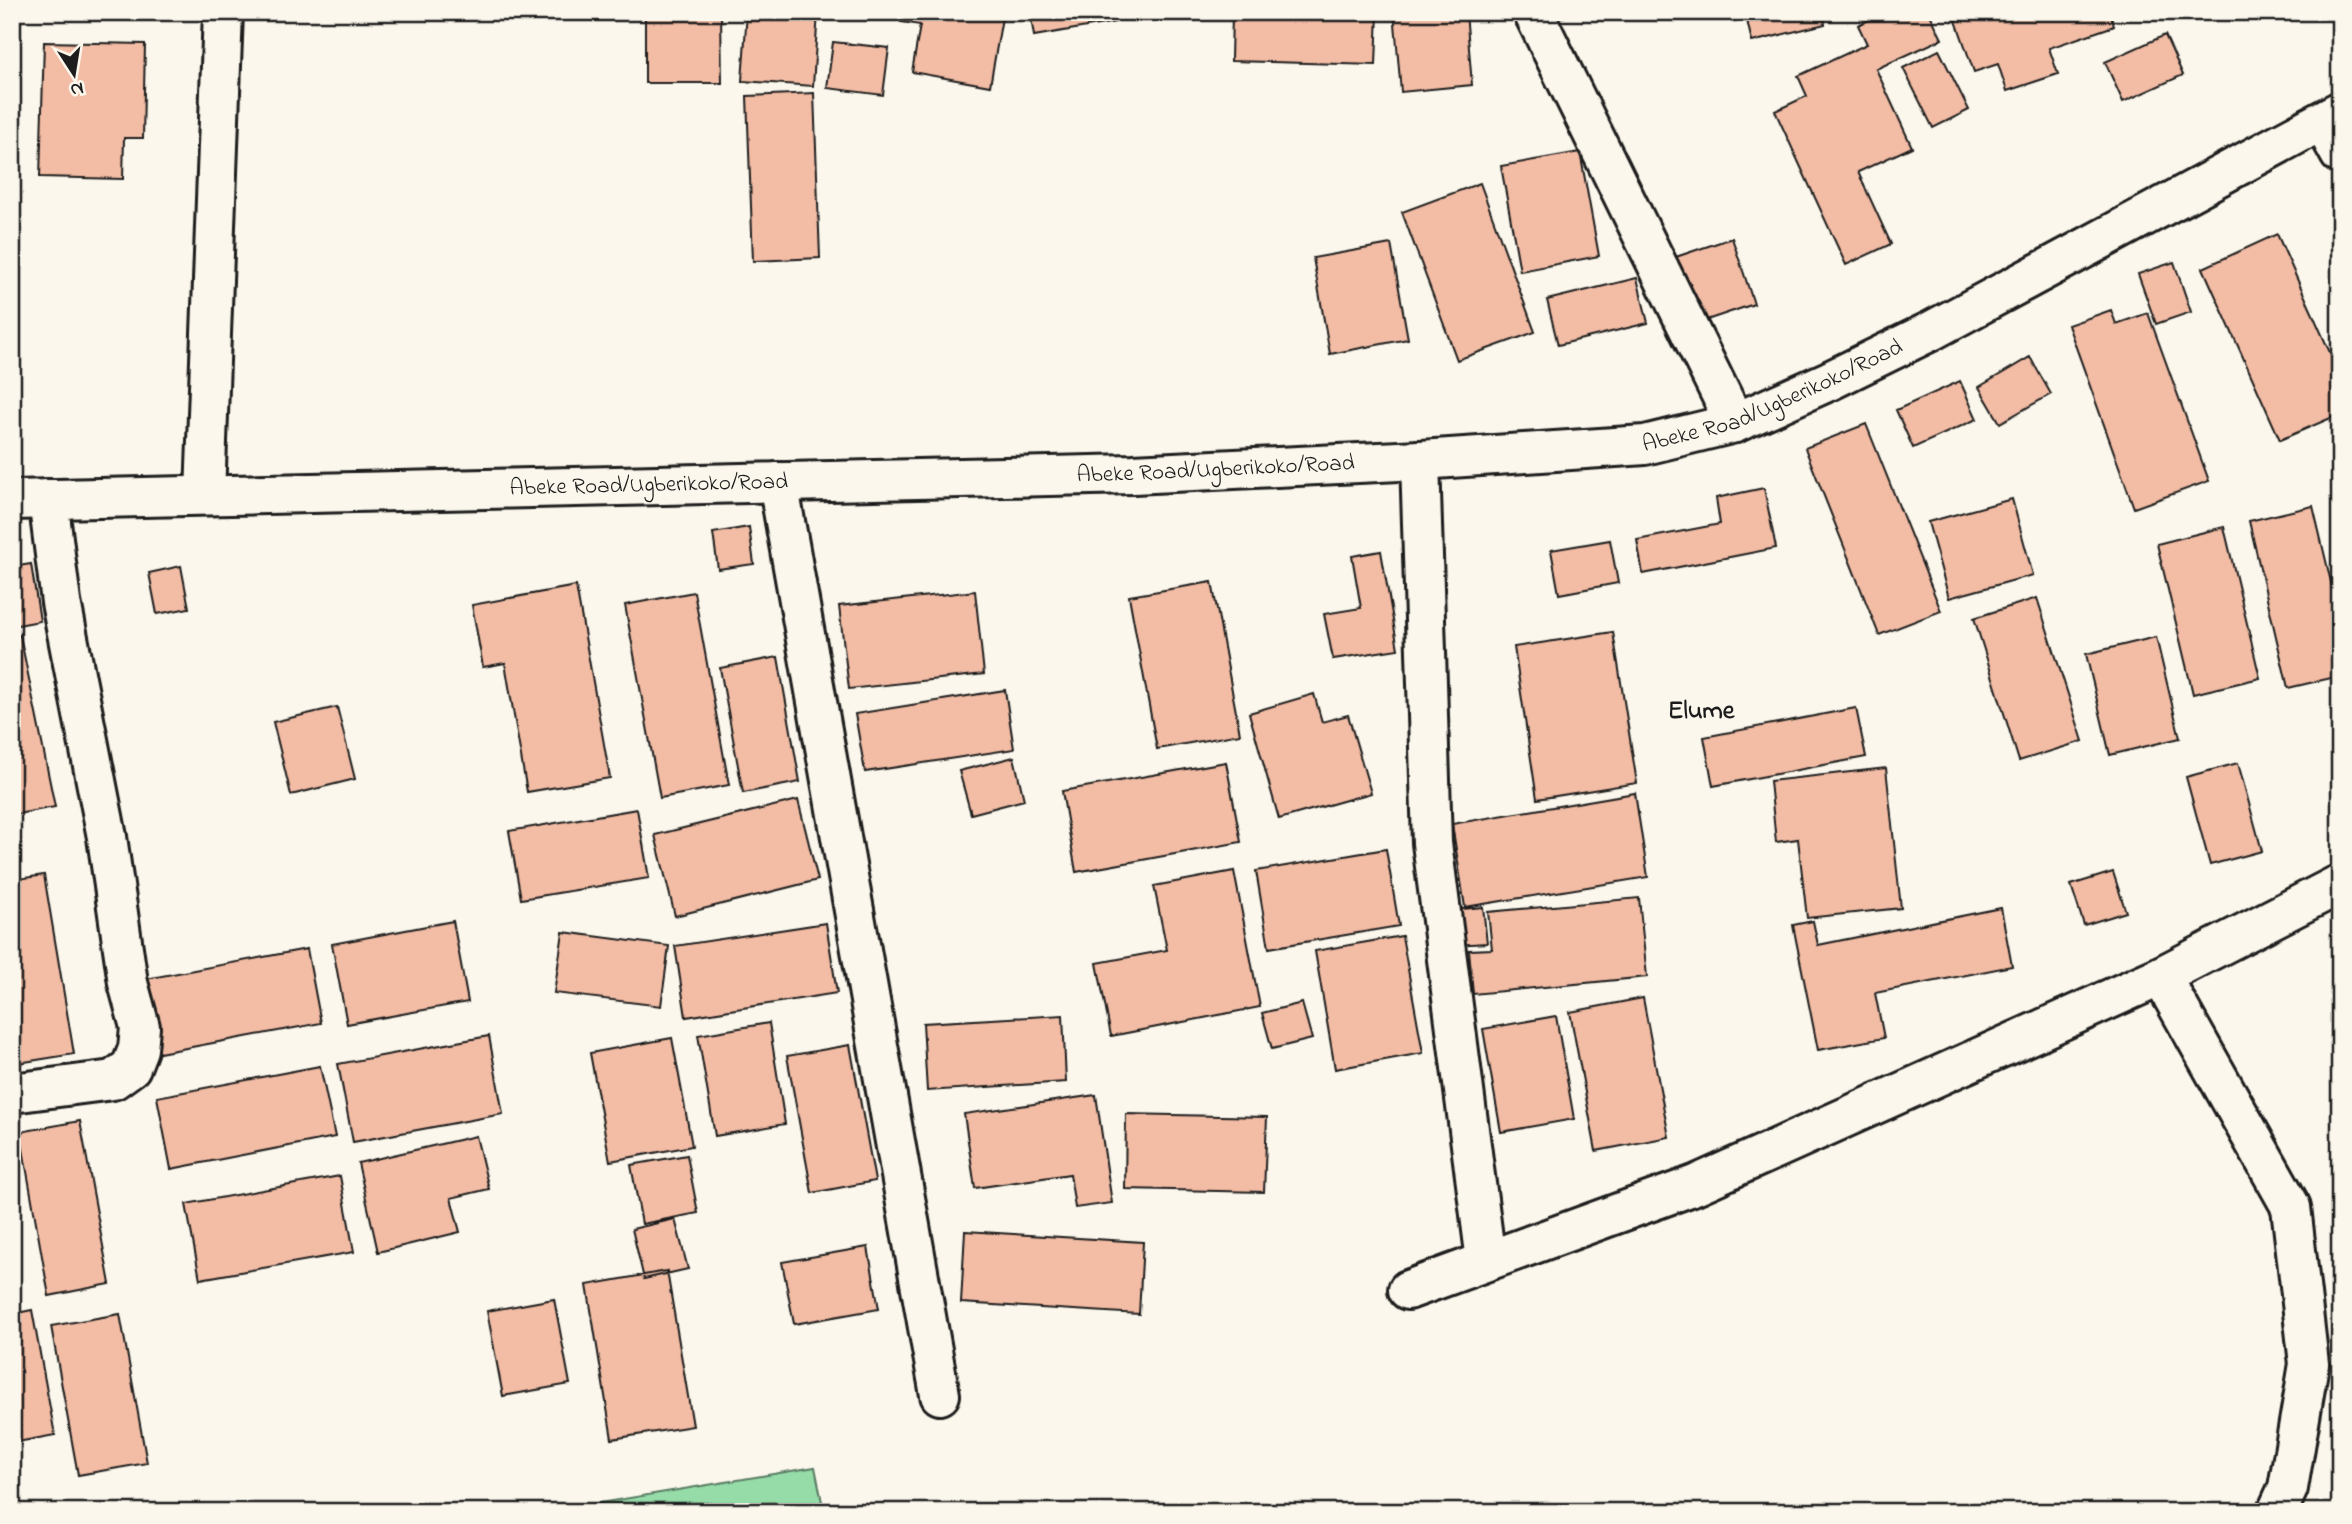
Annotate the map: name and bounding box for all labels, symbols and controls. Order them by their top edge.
north arrow [38,38,108,108]
text: N [68,74,86,103]
street label: Abeke Road/Ugberikoko/Road [1639,331,1909,462]
street label: Abeke Road/Ugberikoko/Road [1076,447,1355,492]
street label: Abeke Road/Ugberikoko/Road [509,466,788,505]
district label: Elume [1668,693,1736,731]

